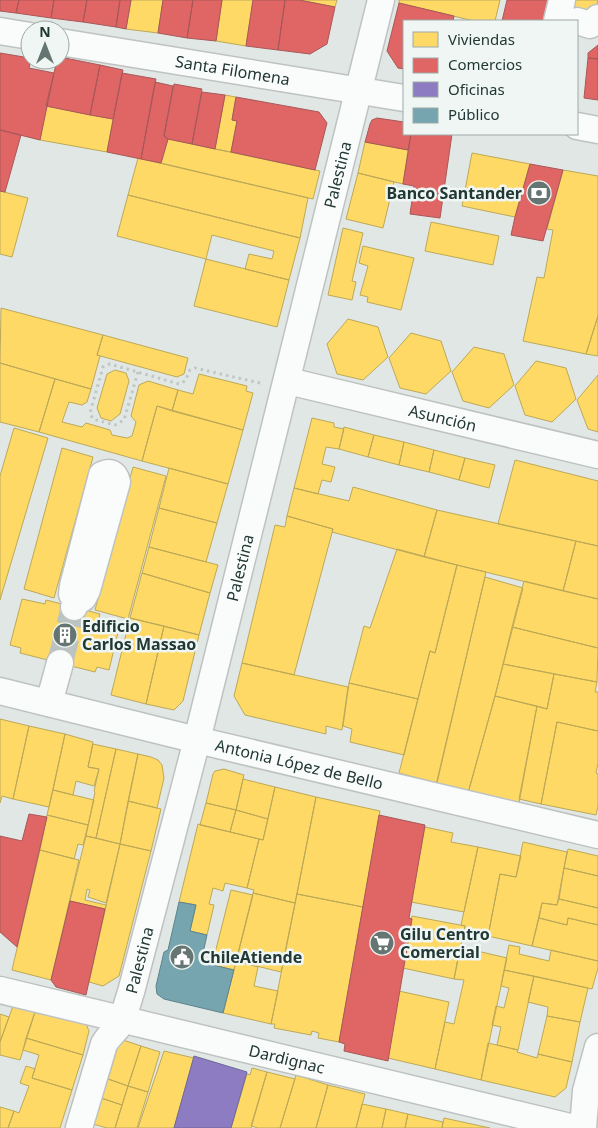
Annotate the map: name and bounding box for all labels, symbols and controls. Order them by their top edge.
north arrow [20,20,70,70]
legend [403,20,578,135]
text: N [39,22,51,41]
text: Viviendas [448,29,515,49]
street label: Santa Filomena [174,50,292,90]
text: Comercios [448,54,522,74]
text: Oficinas [448,79,505,99]
text: Público [448,104,500,124]
street label: Palestina [319,139,356,211]
bank icon: Banco Santander [526,180,552,206]
place label: Banco Santander [386,182,522,204]
street label: Asunción [406,399,479,437]
street label: Palestina [221,532,259,604]
place label: Edificio Carlos Massao [82,615,196,655]
building icon: Edificio Carlos Massao [52,622,78,648]
street label: Antonia López de Bello [213,734,385,795]
place label: Gilu Centro Comercial [400,923,490,963]
street label: Palestina [120,924,159,996]
supermarket icon: Gilu Centro Comercial [369,930,395,956]
public building icon: ChileAtiende [169,944,195,970]
place label: ChileAtiende [200,946,302,968]
street label: Dardignac [247,1039,327,1079]

